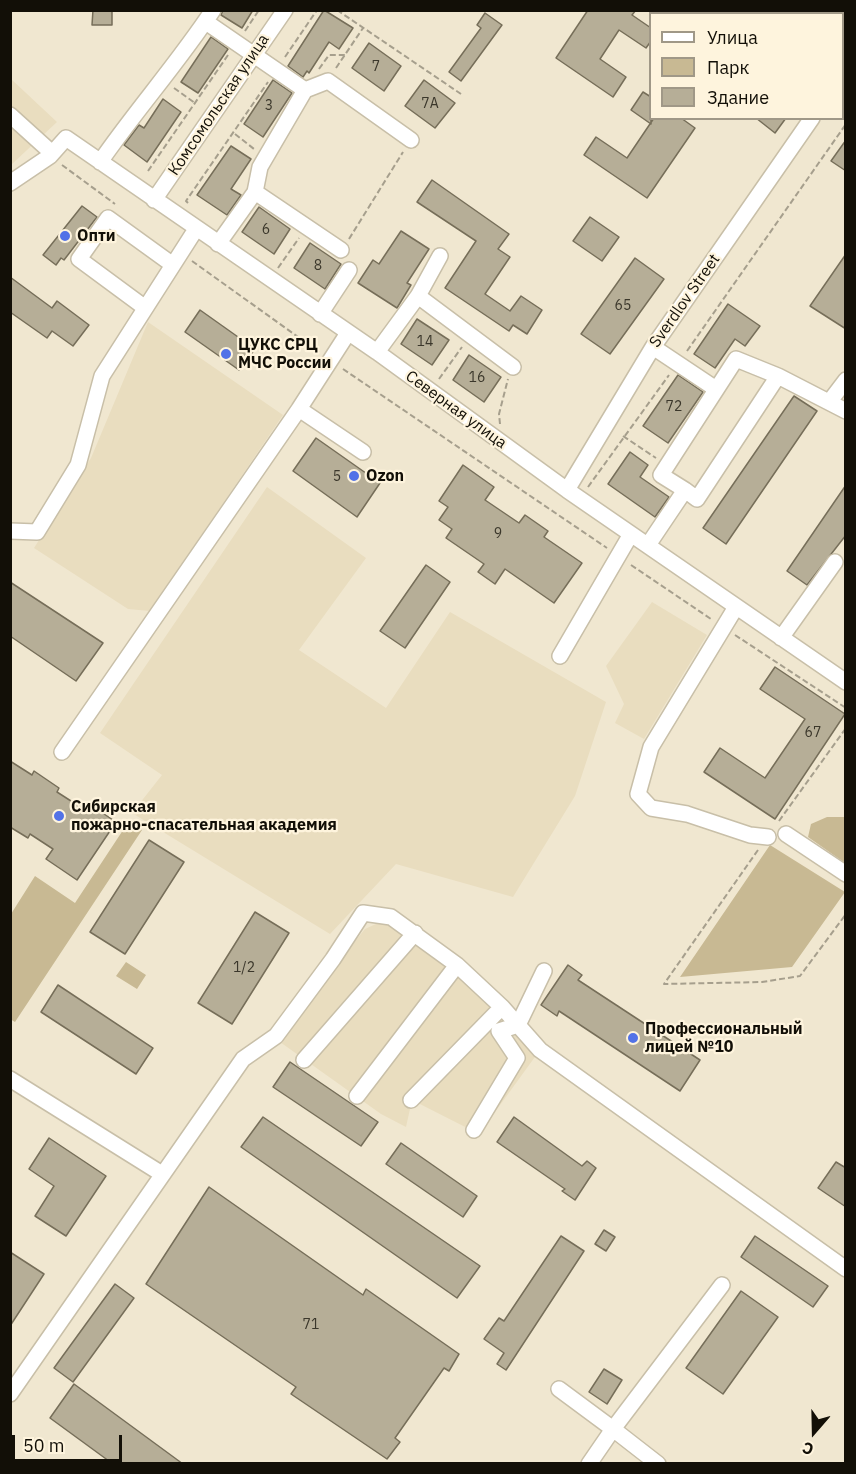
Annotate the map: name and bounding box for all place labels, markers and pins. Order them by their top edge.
place label: Опти [77,226,116,246]
marker: Опти [58,229,72,243]
place label: ЦУКС СРЦ МЧС России [238,335,331,373]
marker: ЦУКС СРЦ МЧС России [219,347,233,361]
place label: Ozon [366,466,404,486]
marker: Ozon [347,469,361,483]
place label: Сибирская пожарно-спасательная академия [71,797,337,835]
marker: Сибирская пожарно-спасательная академия [52,809,66,823]
place label: Профессиональный лицей №10 [645,1019,803,1057]
marker: Профессиональный лицей №10 [626,1031,640,1045]

